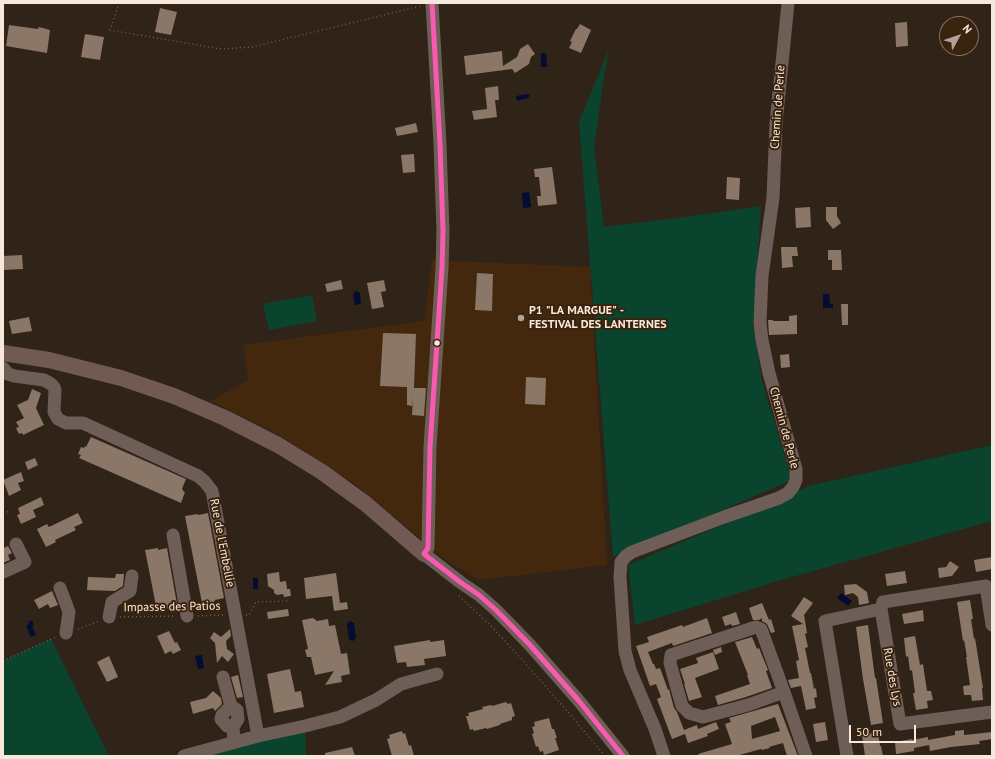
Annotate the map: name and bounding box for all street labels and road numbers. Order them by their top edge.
street label: Chemin de Perle [768,65,788,149]
street label: Chemin de Perle [766,386,802,470]
street label: Rue de l'Embellie [206,498,238,588]
street label: Impasse des Patios [123,599,221,615]
street label: Rue des Lys [880,647,904,707]

